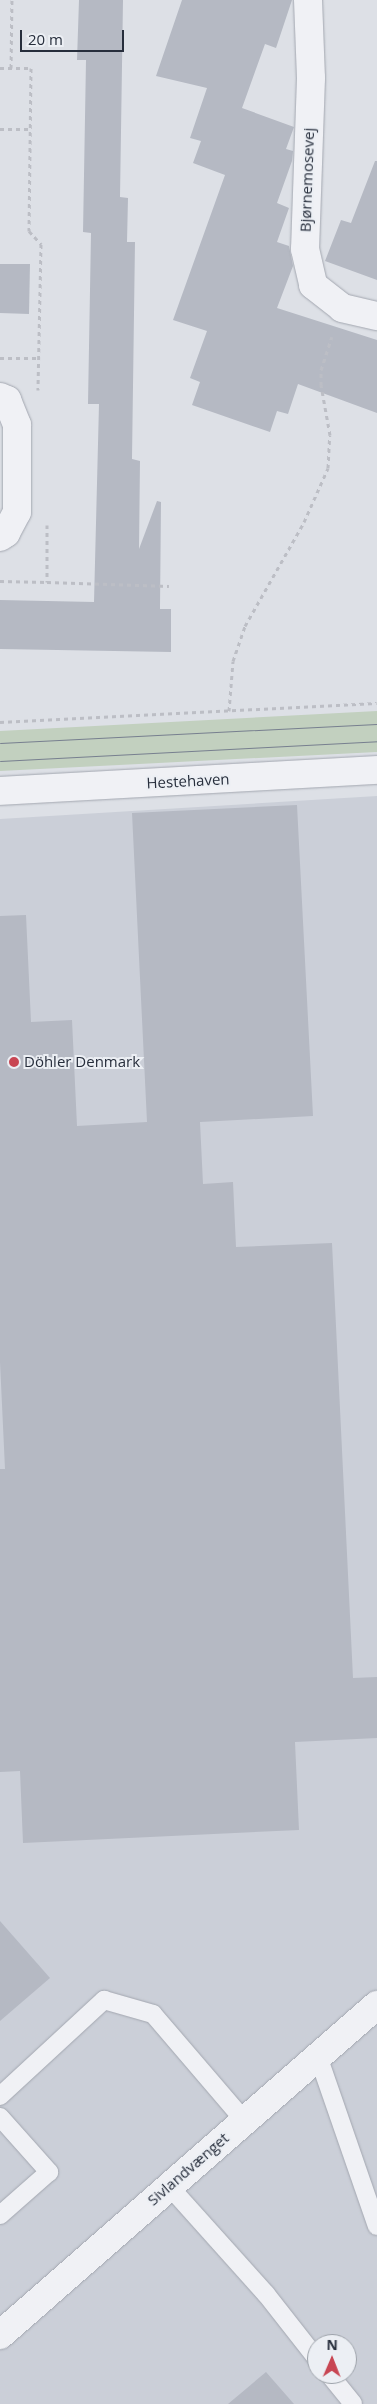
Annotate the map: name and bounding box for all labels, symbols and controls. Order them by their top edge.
scale bar [22,20,126,52]
text: 20 m [28,29,63,49]
street label: Bjørnemosevej [296,127,318,233]
street label: Hestehaven [146,770,230,792]
place label: Döhler Denmark [24,1053,140,1071]
marker: Döhler Denmark [8,1056,20,1068]
street label: Sivlandvænget [144,2129,232,2209]
north arrow [307,2334,357,2384]
text: N [326,2335,338,2354]

